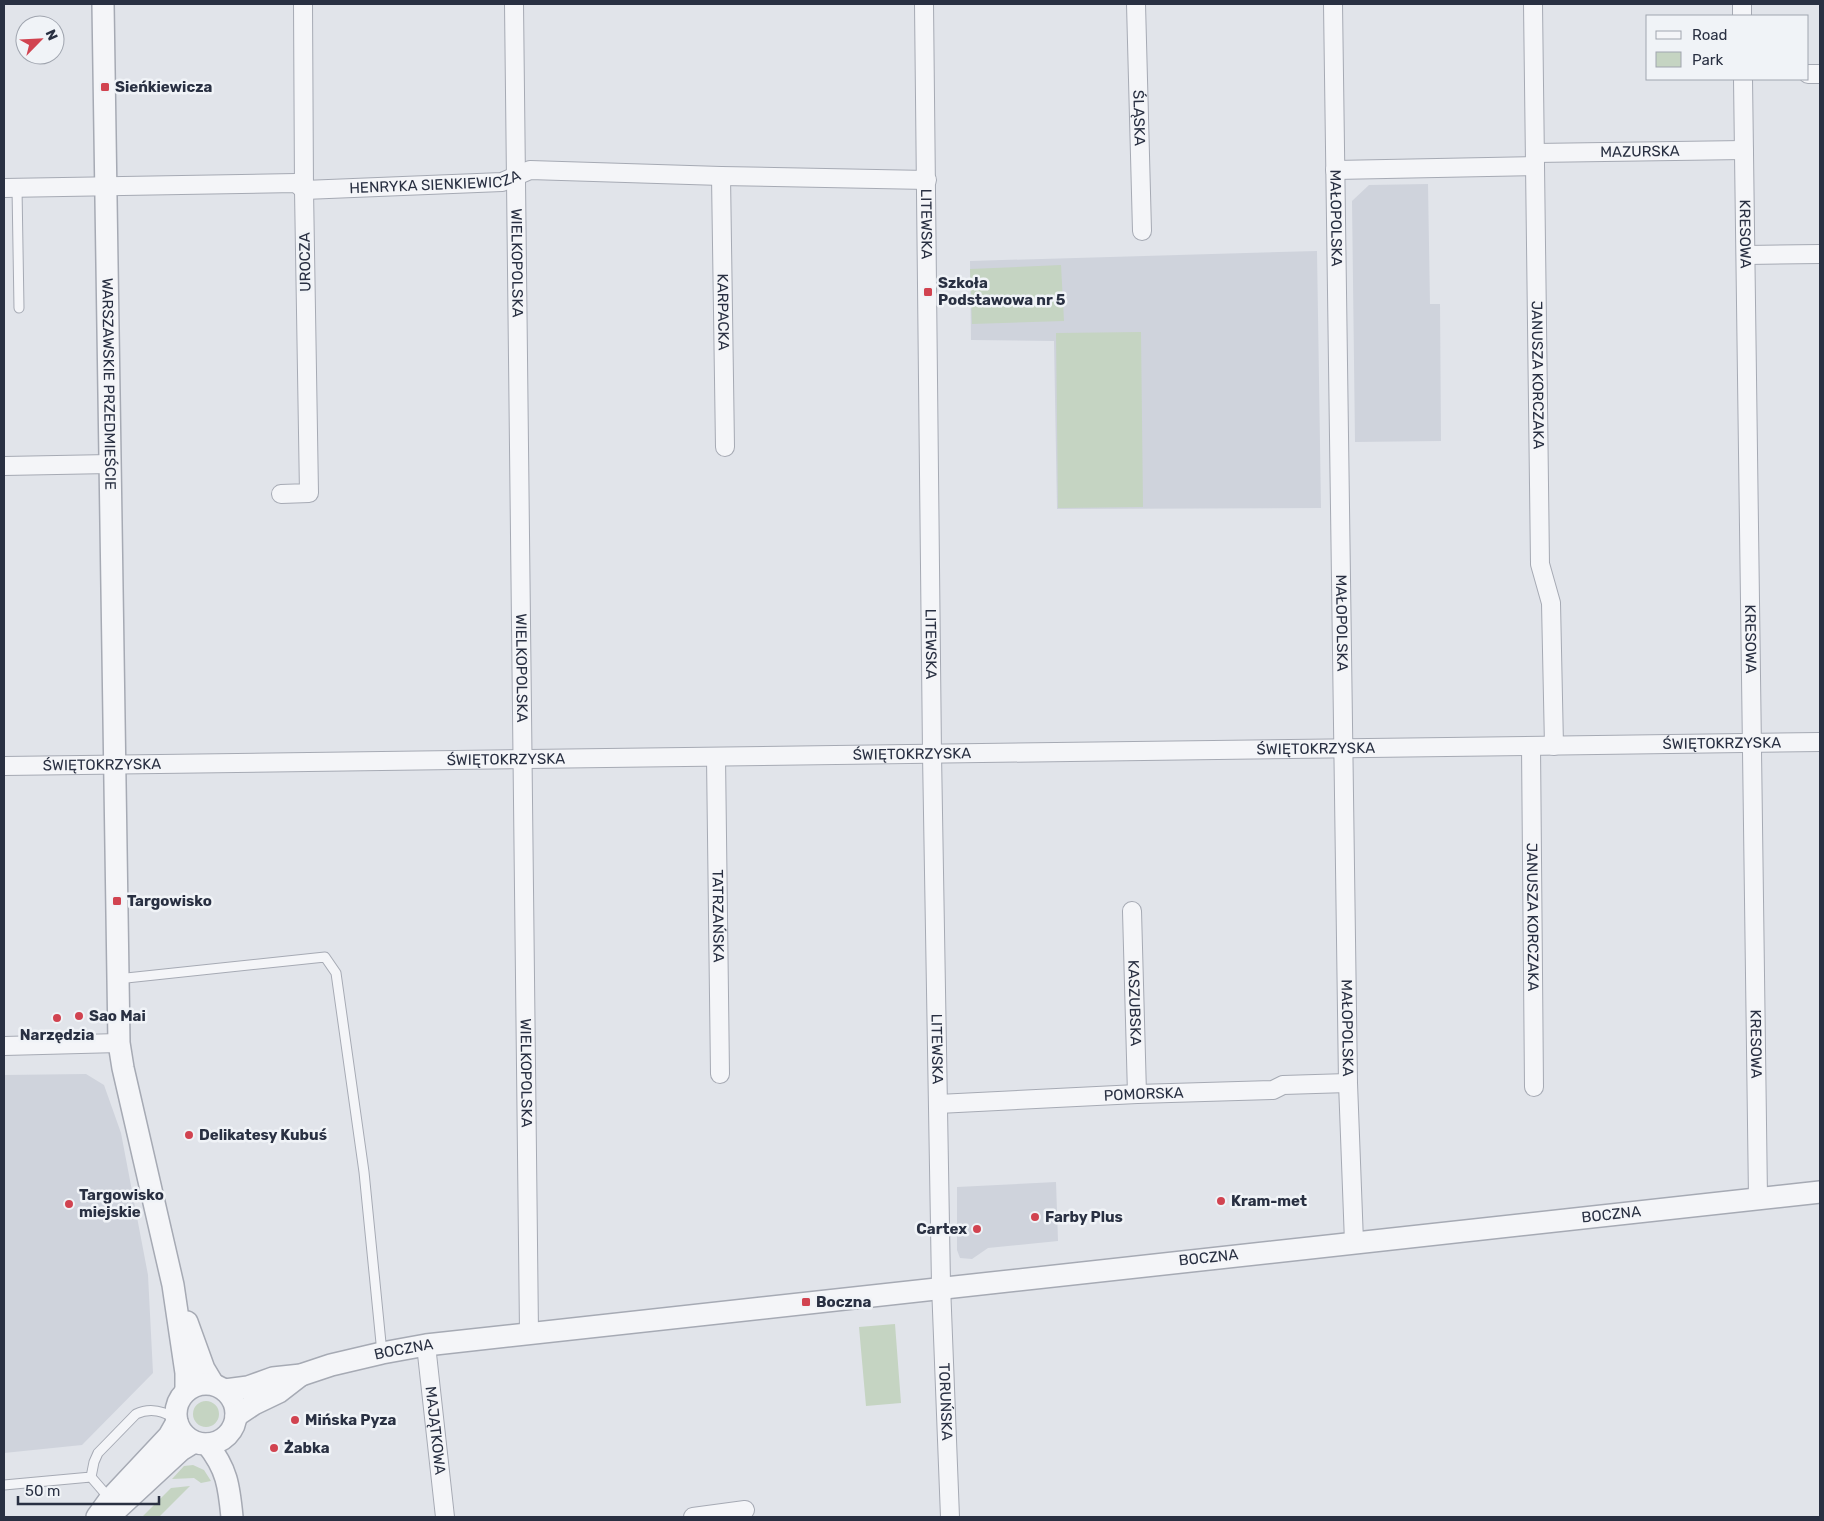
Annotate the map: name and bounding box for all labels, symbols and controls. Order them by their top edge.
north arrow [15,15,65,65]
legend [1646,15,1809,80]
text: Road [1692,26,1728,44]
text: N [42,27,61,43]
text: Park [1692,51,1723,69]
place label: Sieńkiewicza [115,78,213,96]
marker: Sieńkiewicza [99,81,111,93]
street label: ŚLĄSKA [1129,90,1149,146]
street label: MAZURSKA [1600,142,1680,161]
street label: HENRYKA SIENKIEWICZA [349,166,523,197]
street label: MAŁOPOLSKA [1326,169,1346,267]
street label: LITEWSKA [917,189,936,259]
street label: KRESOWA [1736,199,1755,269]
street label: WIELKOPOLSKA [507,208,527,318]
street label: UROCZA [295,232,315,292]
street label: KARPACKA [713,273,733,351]
place label: Szkoła Podstawowa nr 5 [938,274,1066,309]
street label: WARSZAWSKIE PRZEDMIEŚCIE [98,278,119,490]
marker: Szkoła Podstawowa nr 5 [922,286,934,298]
street label: JANUSZA KORCZAKA [1528,301,1548,449]
street label: MAŁOPOLSKA [1332,574,1351,672]
street label: KRESOWA [1741,604,1760,674]
street label: LITEWSKA [921,609,940,679]
street label: WIELKOPOLSKA [512,613,531,723]
street label: ŚWIĘTOKRZYSKA [1662,734,1781,753]
street label: ŚWIĘTOKRZYSKA [1256,739,1375,758]
street label: ŚWIĘTOKRZYSKA [852,744,971,764]
street label: ŚWIĘTOKRZYSKA [447,750,565,769]
street label: ŚWIĘTOKRZYSKA [43,755,161,774]
street label: JANUSZA KORCZAKA [1523,843,1542,991]
street label: TATRZAŃSKA [708,869,728,963]
place label: Targowisko [127,892,212,910]
marker: Targowisko [111,895,123,907]
street label: KASZUBSKA [1124,960,1145,1046]
street label: MAŁOPOLSKA [1338,979,1357,1077]
place label: Sao Mai [89,1007,146,1025]
street label: KRESOWA [1746,1009,1765,1079]
marker: Sao Mai [73,1010,85,1022]
marker: Narzędzia [51,1012,63,1024]
street label: LITEWSKA [927,1013,947,1084]
street label: WIELKOPOLSKA [516,1018,536,1128]
place label: Narzędzia [20,1026,94,1044]
street label: POMORSKA [1103,1084,1184,1105]
place label: Delikatesy Kubuś [199,1126,327,1144]
marker: Delikatesy Kubuś [183,1129,195,1141]
place label: Targowisko miejskie [79,1186,164,1221]
place label: Kram-met [1231,1192,1307,1210]
marker: Kram-met [1215,1195,1227,1207]
marker: Targowisko miejskie [63,1198,75,1210]
street label: BOCZNA [1581,1202,1642,1226]
place label: Farby Plus [1045,1208,1123,1226]
marker: Farby Plus [1029,1211,1041,1223]
place label: Cartex [916,1220,967,1238]
marker: Cartex [971,1223,983,1235]
street label: BOCZNA [1178,1245,1239,1270]
place label: Boczna [816,1293,872,1311]
marker: Boczna [800,1296,812,1308]
street label: BOCZNA [372,1335,434,1364]
street label: TORUŃSKA [935,1363,956,1441]
street label: MAJĄTKOWA [422,1385,449,1476]
place label: Mińska Pyza [305,1411,397,1429]
marker: Mińska Pyza [289,1414,301,1426]
place label: Żabka [284,1439,330,1457]
marker: Żabka [268,1442,280,1454]
scale bar [18,1474,159,1506]
text: 50 m [25,1482,60,1500]

